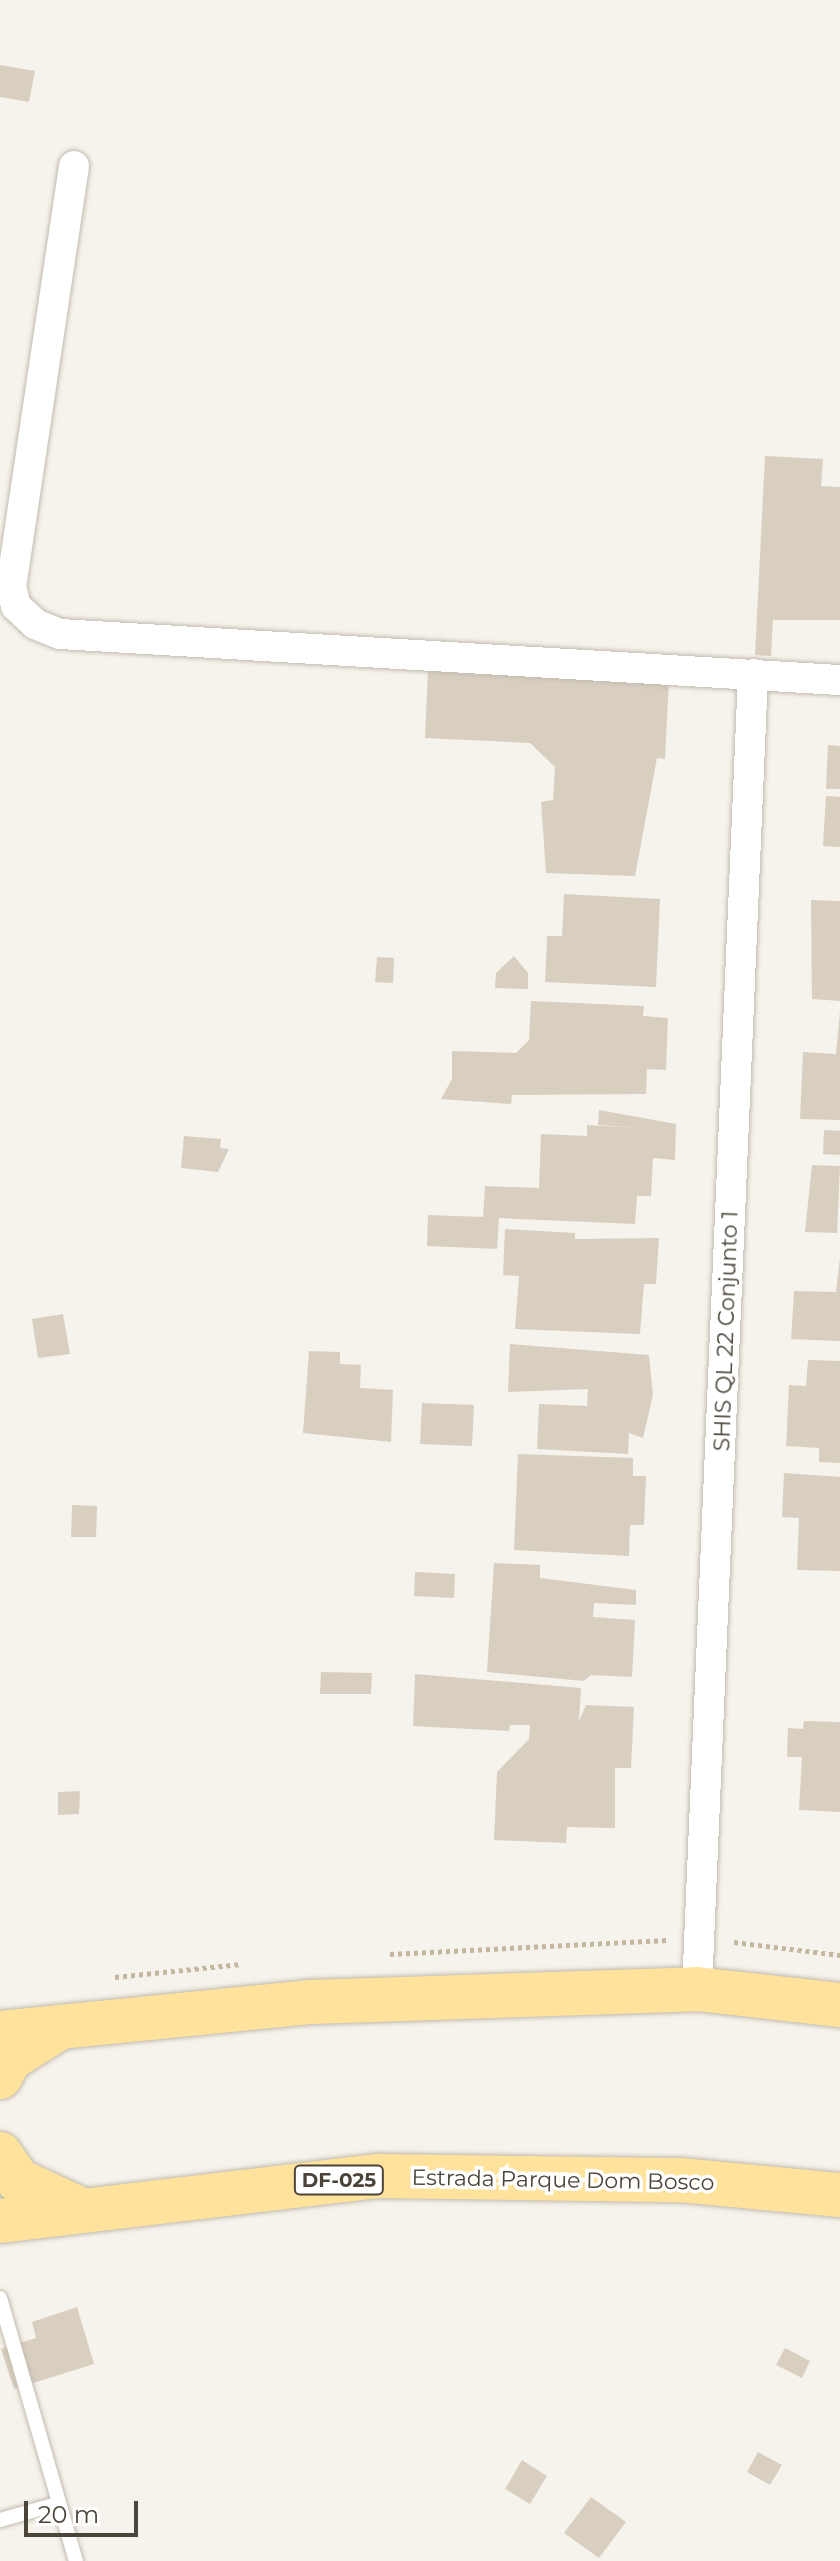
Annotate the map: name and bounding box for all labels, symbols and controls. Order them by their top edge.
street label: SHIS QL 22 Conjunto 1 [709,1210,743,1452]
road number: DF-025 [293,2164,385,2196]
street label: Estrada Parque Dom Bosco [411,2164,715,2196]
scale bar [28,2485,142,2535]
text: 20 m [38,2500,99,2529]

